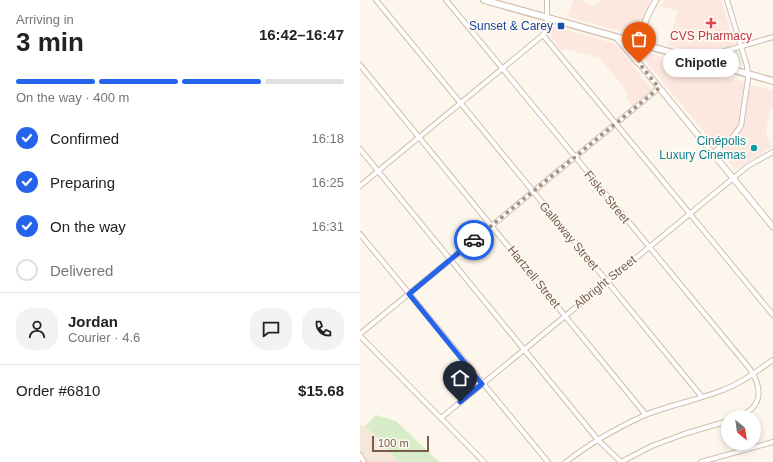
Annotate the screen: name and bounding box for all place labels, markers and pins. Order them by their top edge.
marker: CVS Pharmacy [706,18,716,28]
place label: Sunset & Carey [469,19,553,33]
marker: Sunset & Carey [556,21,566,31]
pin [622,22,656,63]
place label: CVS Pharmacy [670,29,752,43]
callout: Chipotle [663,49,739,77]
place label: Cinépolis Luxury Cinemas [659,134,746,162]
marker: Cinépolis Luxury Cinemas [749,143,759,153]
pin [443,361,477,402]

